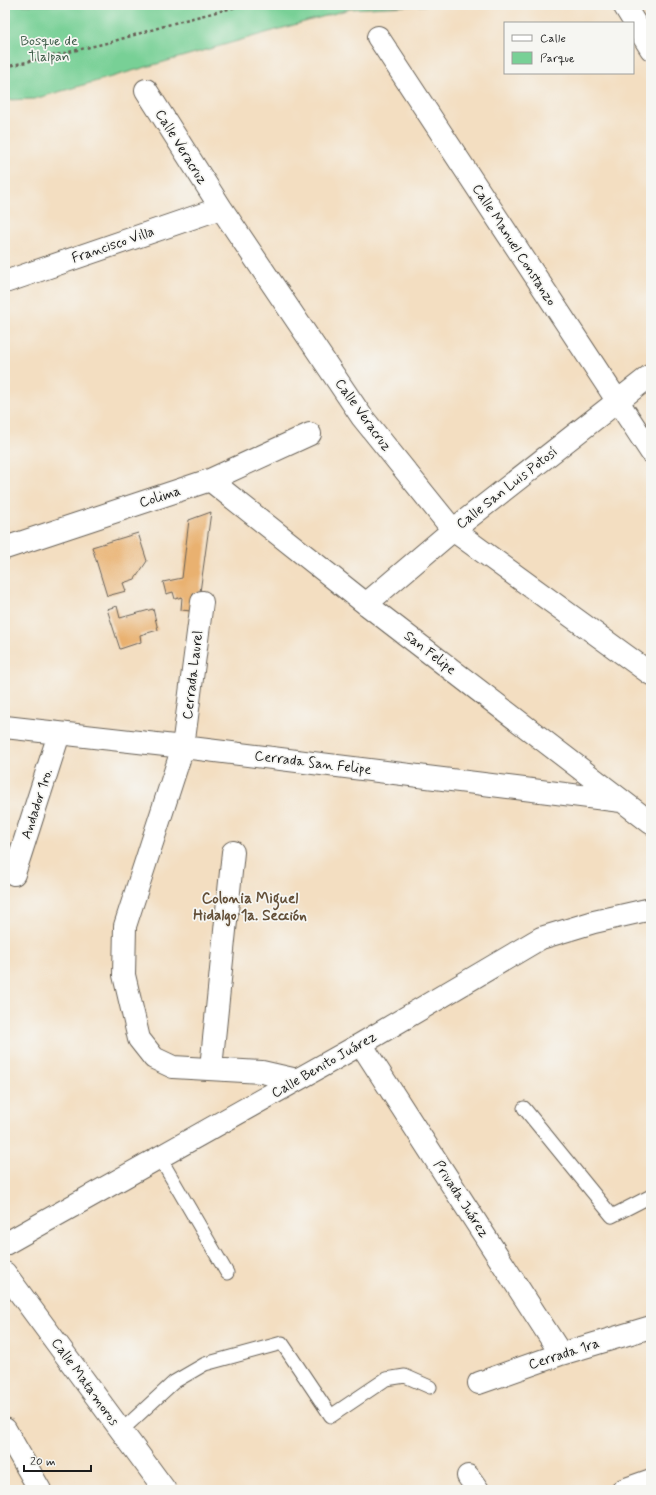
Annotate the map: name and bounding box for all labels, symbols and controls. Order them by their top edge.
legend [504,22,634,74]
text: Calle [540,31,566,47]
park label: Bosque de Tlalpan [20,32,78,66]
text: Parque [540,51,575,67]
street label: Calle Veracruz [151,106,211,188]
street label: Calle Manuel Constanzo [468,181,560,310]
street label: Francisco Villa [69,222,157,268]
street label: Calle Veracruz [331,375,396,455]
street label: Calle San Luis Potosí [453,443,561,533]
street label: Colima [137,482,183,512]
street label: San Felipe [400,627,460,679]
street label: Cerrada Laurel [179,629,207,721]
street label: Cerrada San Felipe [253,747,373,779]
street label: Andador 1ro. [17,767,57,841]
district label: Colonia Miguel Hidalgo 1a. Sección [193,889,307,927]
street label: Calle Benito Juárez [268,1027,380,1102]
street label: Privada Juárez [429,1157,493,1241]
street label: Calle Matamoros [47,1334,123,1430]
street label: Cerrada 1ra [526,1334,602,1374]
scale bar [24,1447,91,1473]
text: 20 m [30,1454,56,1470]

